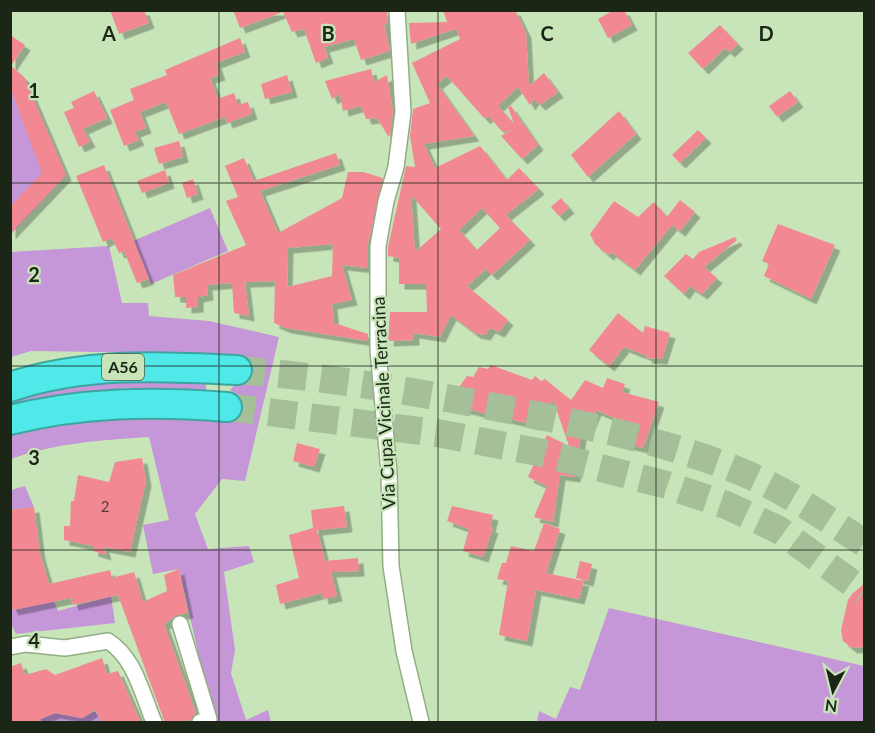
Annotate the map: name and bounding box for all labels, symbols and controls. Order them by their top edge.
text: A [101,21,116,45]
text: B [321,21,335,45]
text: C [540,21,554,45]
text: D [758,21,774,45]
text: 1 [28,78,40,102]
text: 2 [28,262,40,286]
street label: Via Cupa Vicinale Terracina [366,296,400,510]
road number: A56 [102,354,144,380]
text: 3 [28,445,40,469]
house number: 2 [101,497,109,515]
text: 4 [28,628,40,652]
north arrow [803,661,863,721]
text: N [824,696,838,717]

